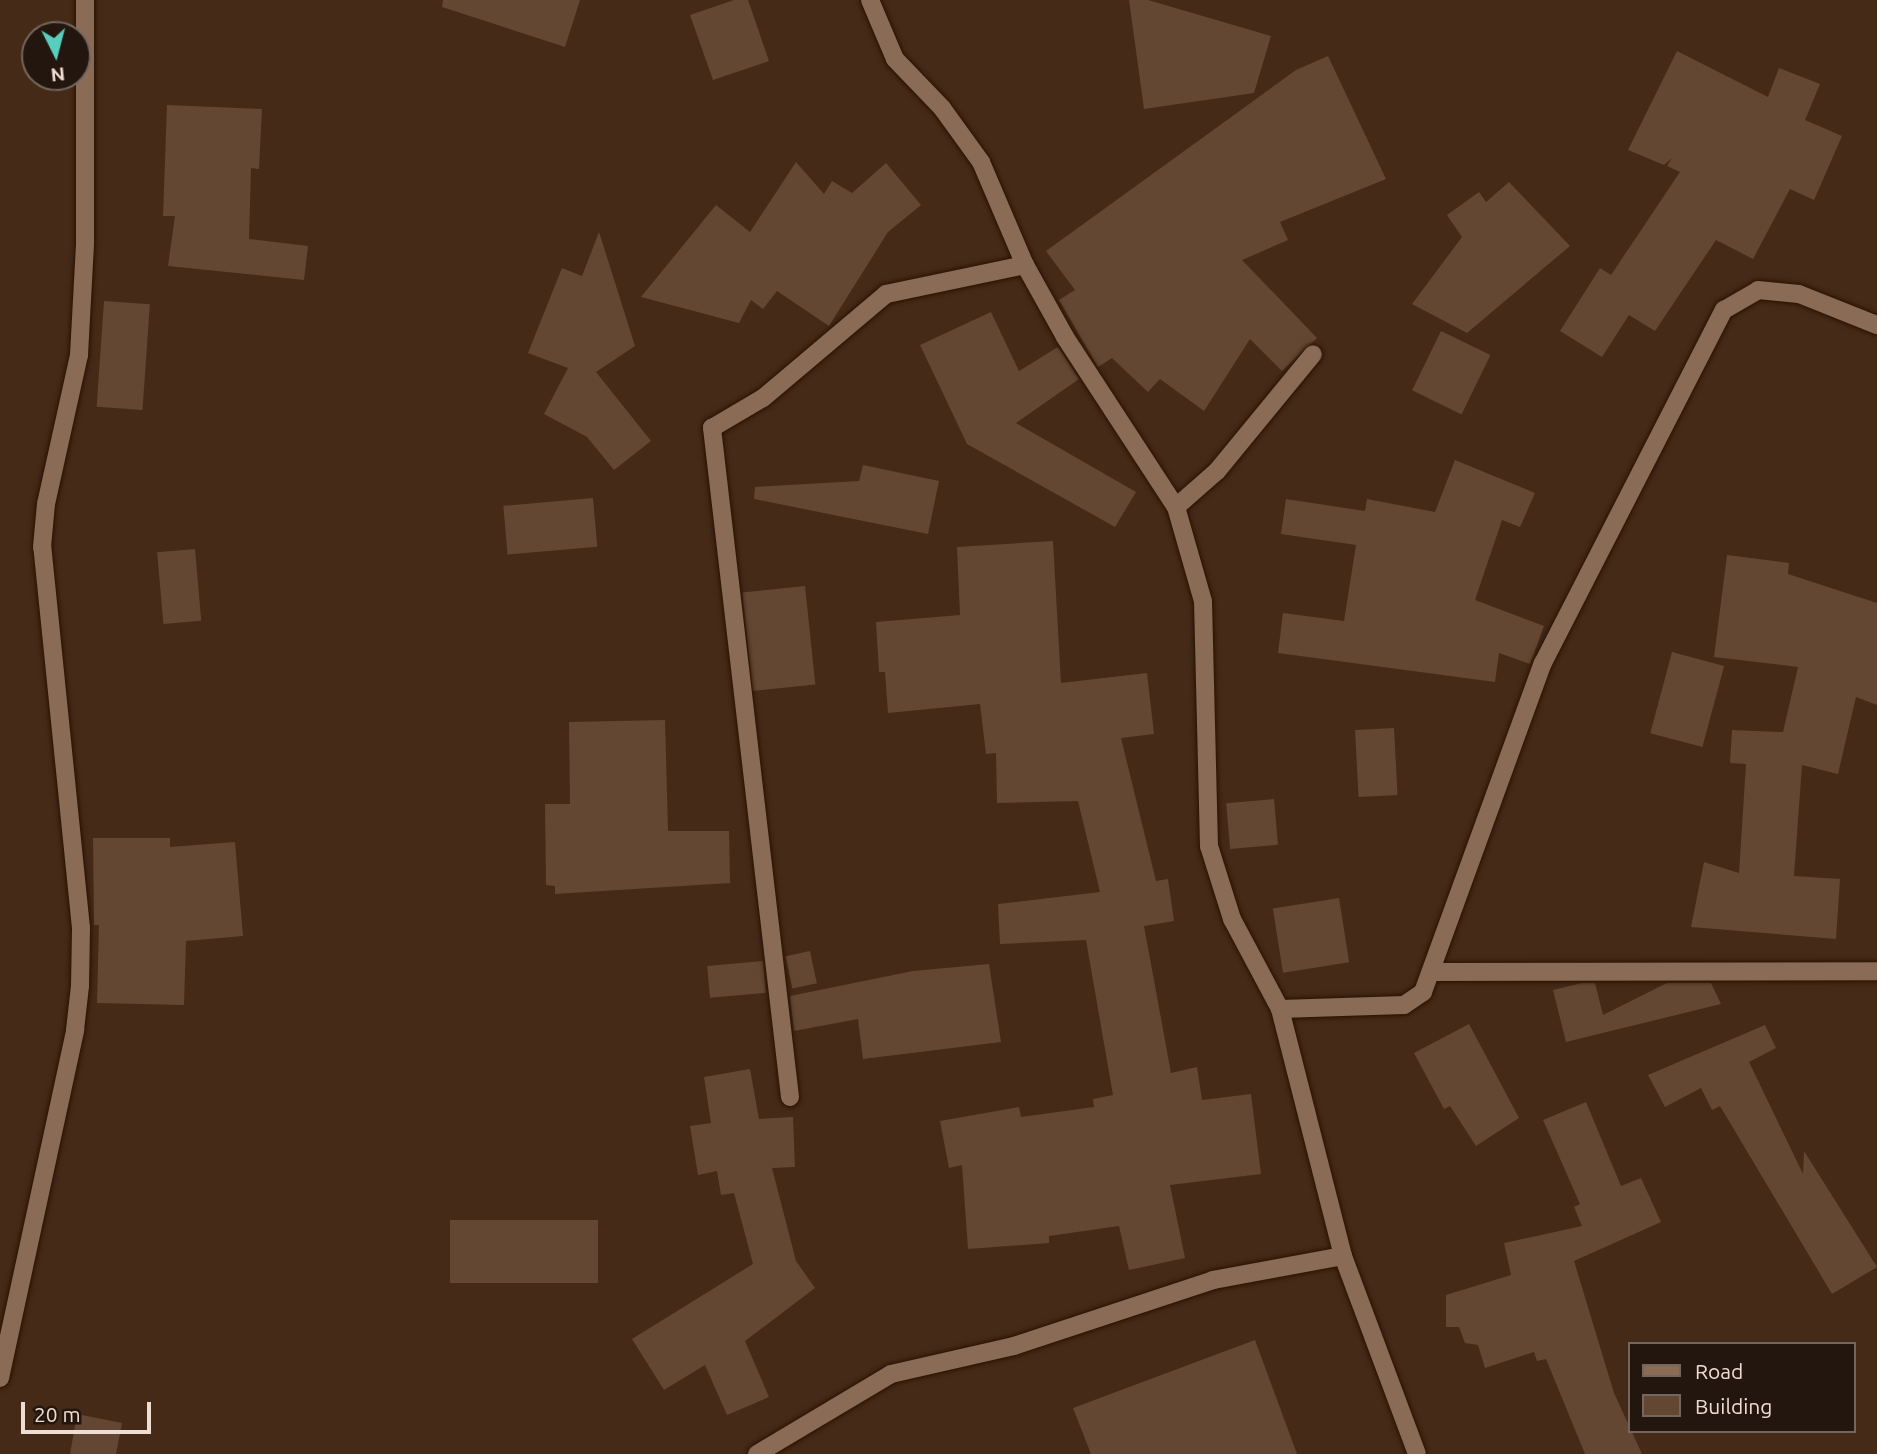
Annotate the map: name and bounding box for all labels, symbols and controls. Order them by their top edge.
north arrow [21,21,91,91]
text: N [50,63,66,87]
legend [1629,1342,1856,1433]
text: Road [1695,1359,1743,1383]
scale bar [24,1388,154,1432]
text: Building [1695,1394,1772,1418]
text: 20 m [34,1402,81,1426]

